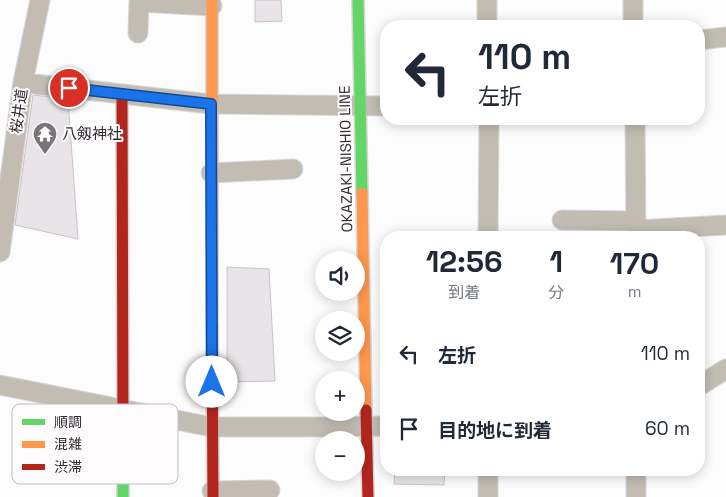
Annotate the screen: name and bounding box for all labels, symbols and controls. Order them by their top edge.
text: 110 m [478,35,571,79]
icon: left [395,40,460,105]
pin [48,67,90,109]
icon: arrive [55,74,83,102]
text: 左折 [478,82,522,110]
street label: OKAZAKI-NISHIO LINE [335,85,356,233]
street label: 桜井道 [6,87,31,135]
temple icon: 八剱神社 [32,121,58,155]
place label: 八剱神社 [62,124,122,143]
text: 12:56 [426,242,503,281]
text: 1 [549,242,563,281]
text: 170 [610,244,659,283]
map controls [315,251,365,481]
button: sound [315,251,365,301]
text: m [628,281,641,302]
text: 到着 [448,282,480,303]
text: 分 [548,282,564,303]
button: layers [315,311,365,361]
icon: left [395,340,423,368]
text: 110 m [641,341,690,366]
text: 左折 [438,343,476,368]
position arrow [185,355,237,407]
button: + [315,371,365,421]
legend [12,404,178,484]
text: 順調 [54,413,82,431]
icon: arrive [395,415,423,443]
text: 60 m [645,416,690,441]
text: 目的地に到着 [438,418,552,443]
button: − [315,431,365,481]
text: 混雑 [54,435,82,453]
text: 渋滞 [54,458,82,476]

